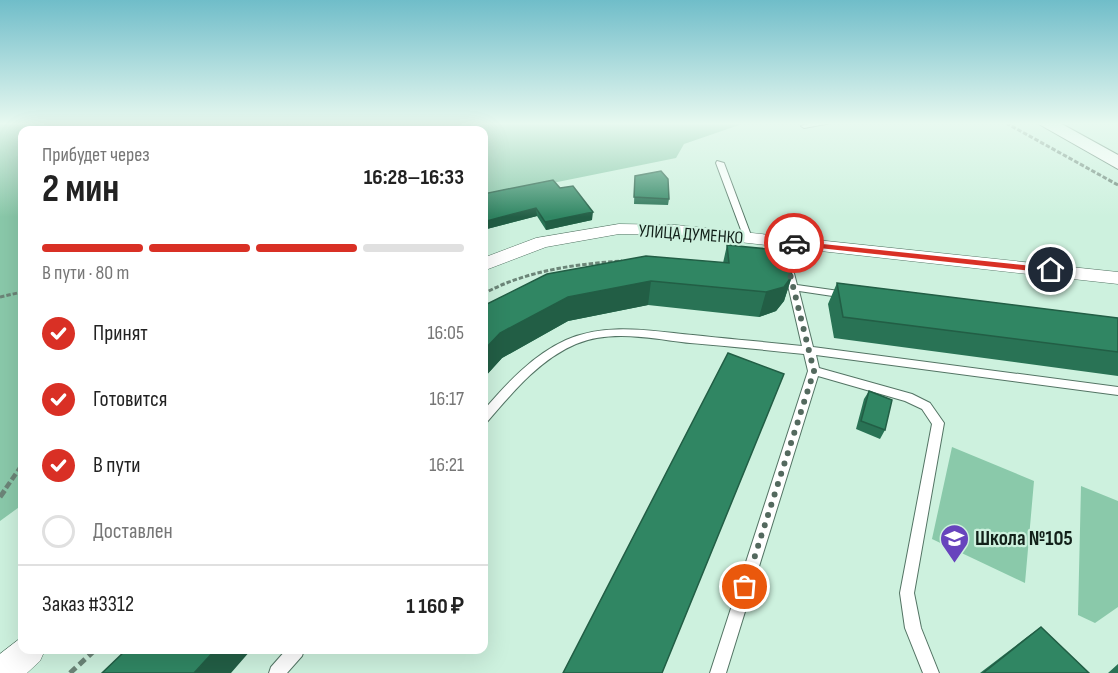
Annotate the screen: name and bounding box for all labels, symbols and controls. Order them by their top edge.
text: Прибудет через [42,143,150,167]
text: 16:28–16:33 [364,164,464,191]
text: 2 мин [42,166,119,213]
courier [764,213,824,273]
street label: УЛИЦА ДУМЕНКО [638,220,744,249]
icon: car [778,227,811,260]
pin [1025,244,1076,295]
icon: home [1034,253,1067,286]
text: В пути · 80 m [42,261,129,285]
icon: check [42,317,75,350]
text: Принят [93,320,148,347]
text: 16:05 [428,321,464,345]
icon: check [42,383,75,416]
text: Готовится [93,386,167,413]
text: 16:17 [430,387,464,411]
icon: check [42,449,75,482]
text: В пути [93,452,141,479]
text: 16:21 [429,453,464,477]
text: Доставлен [93,518,173,545]
school or university icon: Школа №105 [938,522,970,564]
place label: Школа №105 [975,526,1073,551]
pin [719,561,770,612]
icon: bag [728,570,761,603]
text: Заказ #3312 [42,591,134,618]
text: 1 160 ₽ [406,593,464,620]

